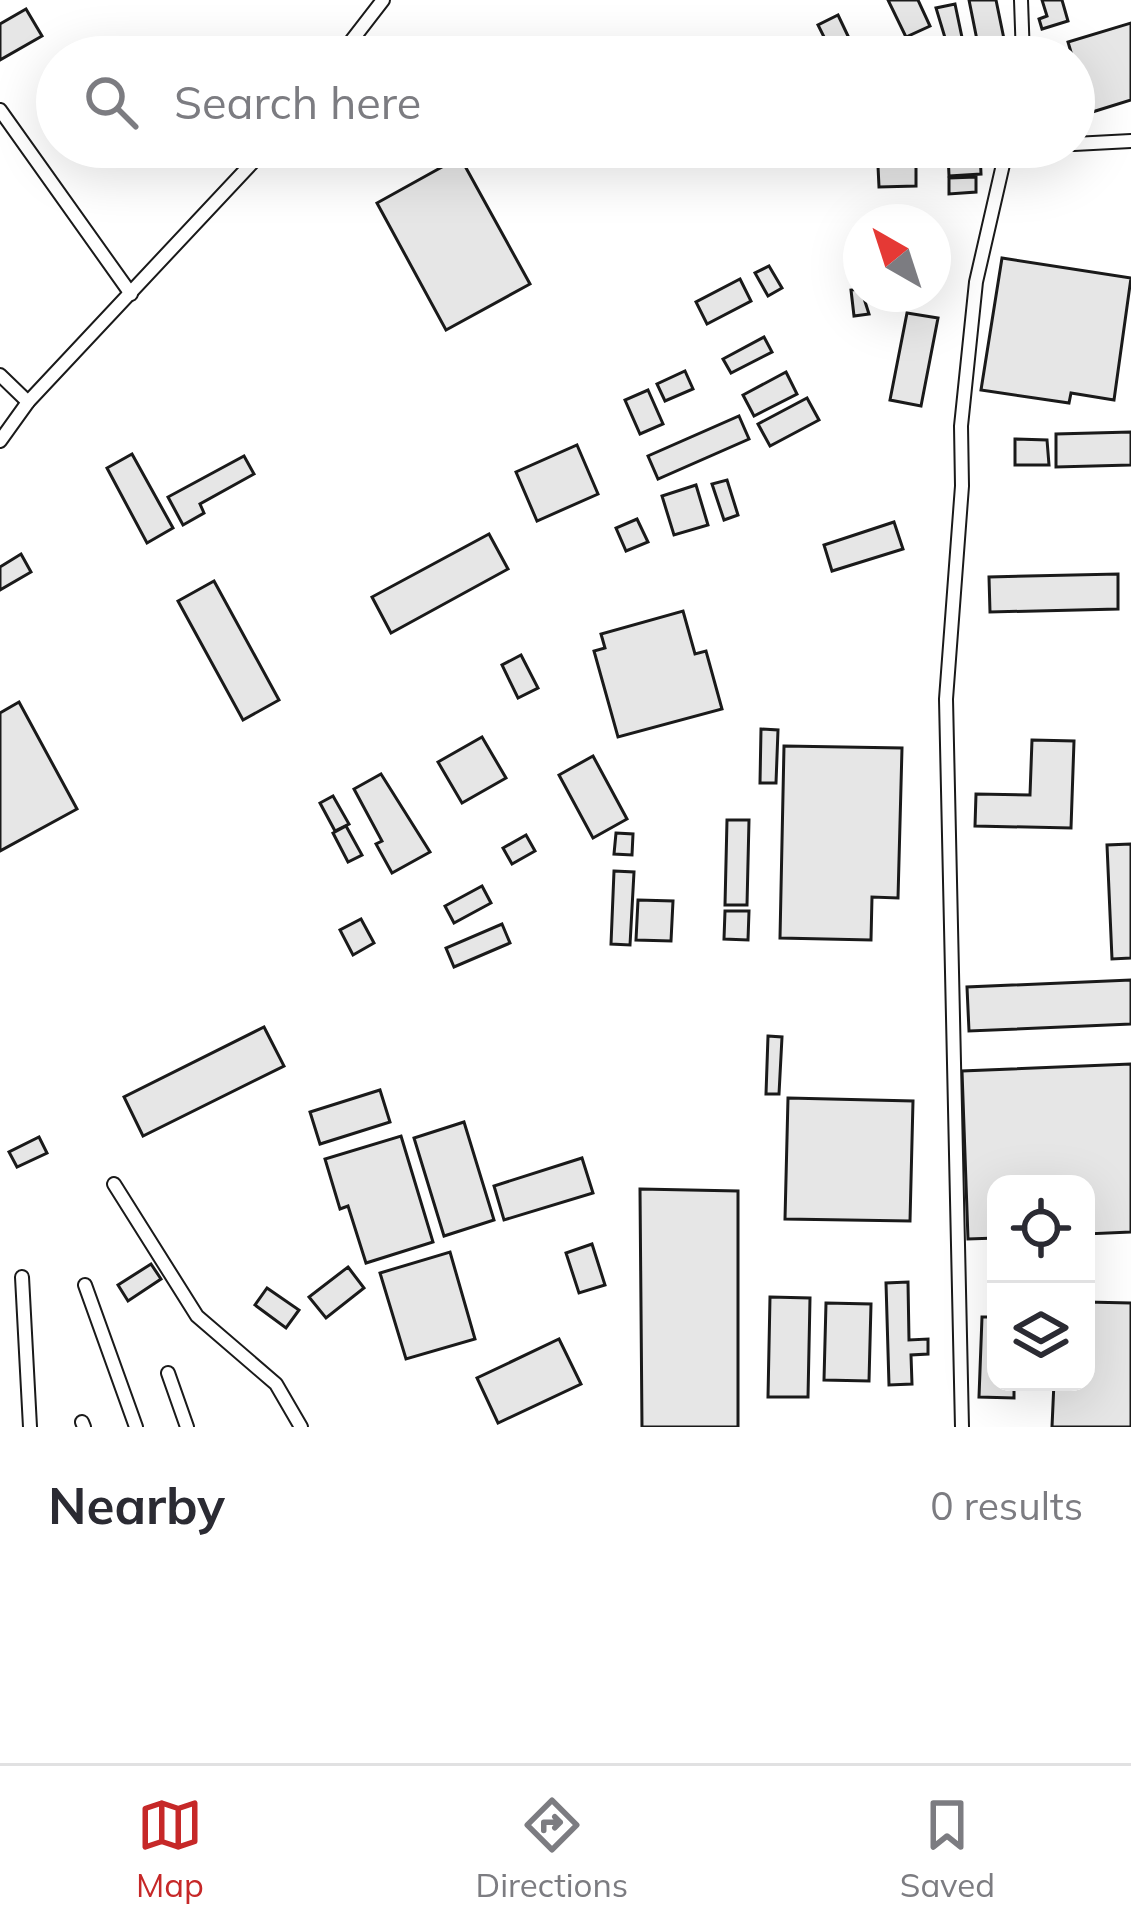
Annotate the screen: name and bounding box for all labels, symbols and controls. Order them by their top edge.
search box [36,36,1095,168]
icon: search [78,69,144,135]
text: Search here [174,74,421,130]
north arrow [843,204,951,312]
map controls [987,1175,1095,1391]
button: locate [987,1175,1095,1283]
button: layers [987,1283,1095,1391]
text: Nearby [48,1473,225,1537]
text: 0 results [930,1481,1083,1530]
tab: Map [136,1792,204,1905]
tab: Directions [476,1792,628,1905]
tab: Saved [900,1792,995,1905]

